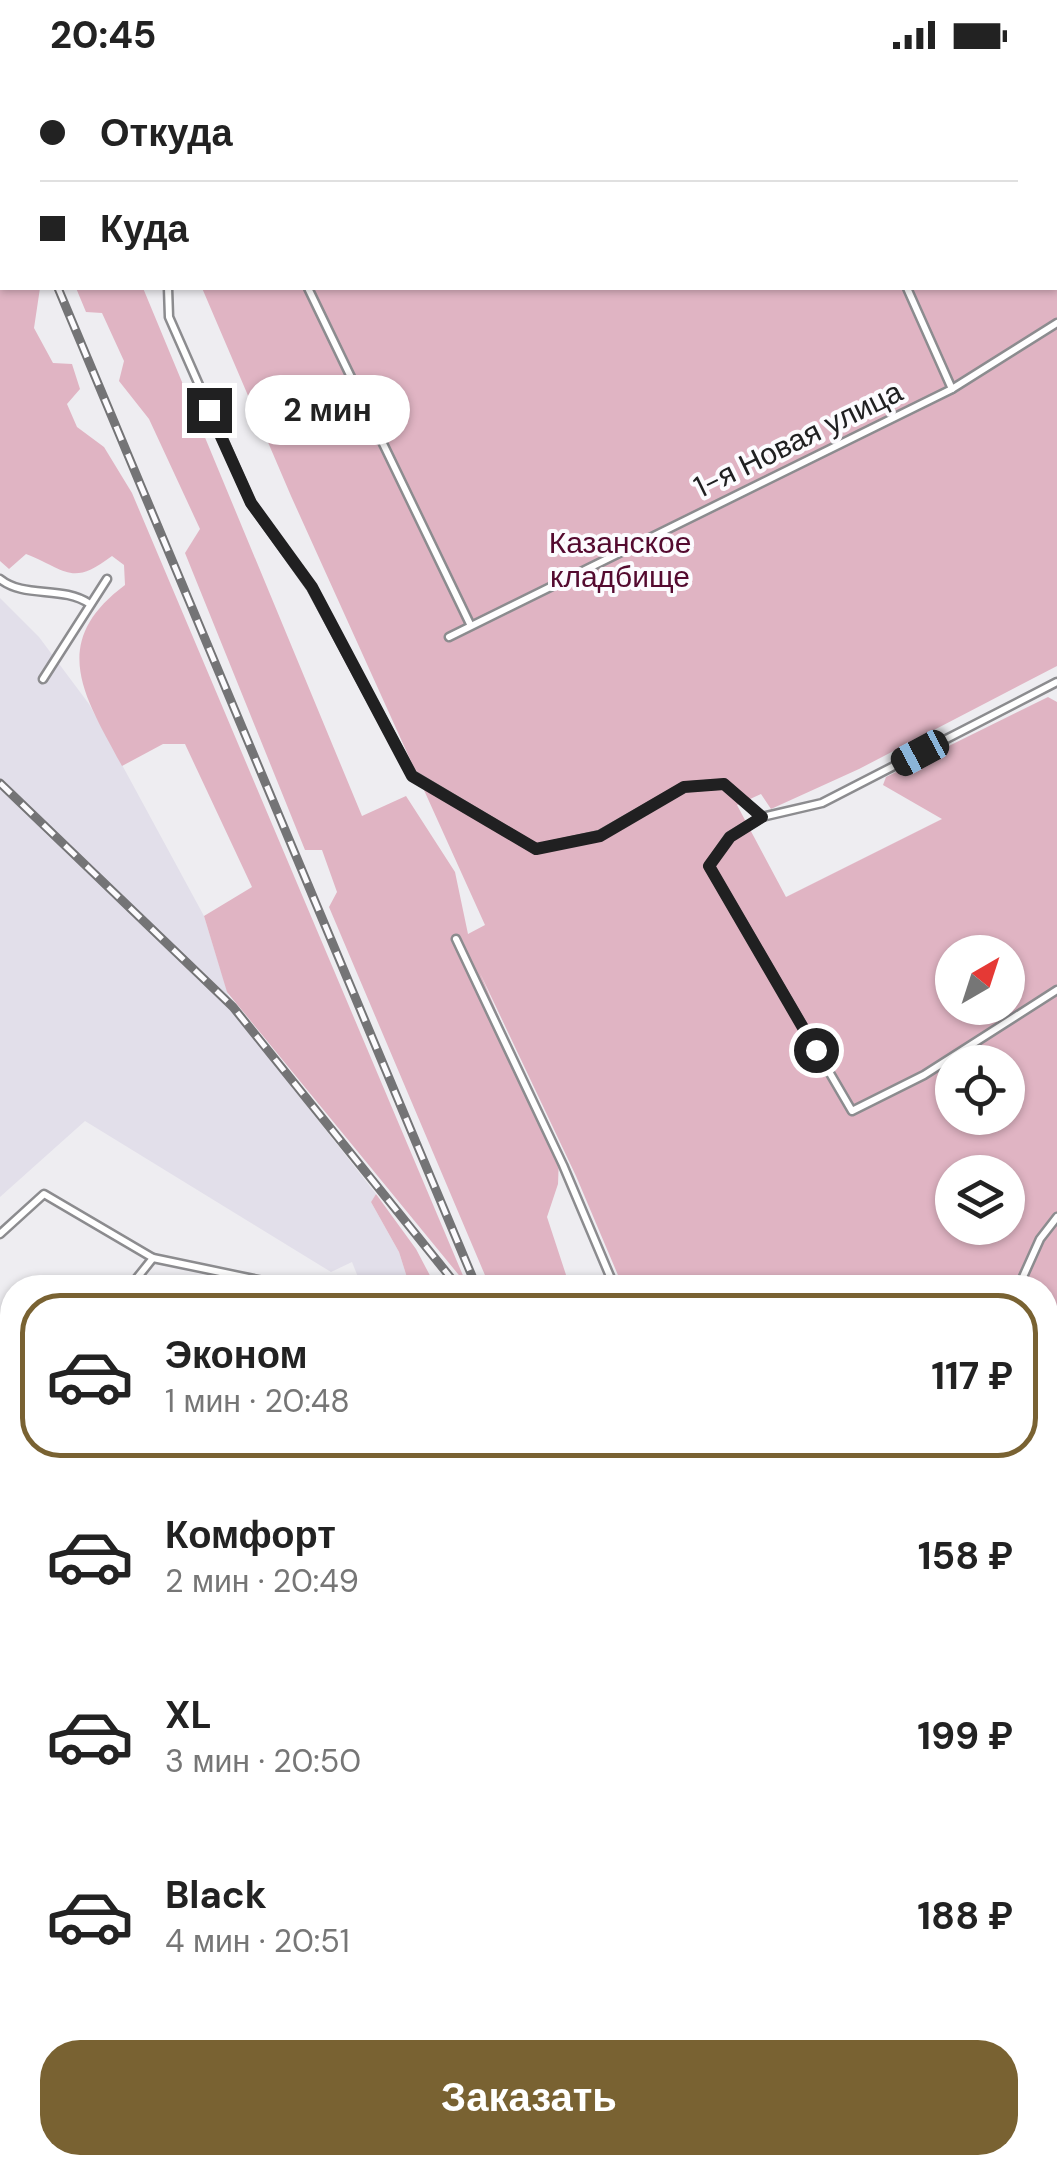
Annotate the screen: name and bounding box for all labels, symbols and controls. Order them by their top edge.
text: 20:45 [50,10,157,60]
text: Откуда [100,108,233,158]
text: Куда [100,204,189,254]
street label: 1-я Новая улица [687,372,909,506]
callout: 2 мин [244,375,409,445]
route end [187,388,232,433]
text: 2 мин [283,389,372,431]
park label: Казанское кладбище [549,523,691,596]
car [886,726,954,780]
north arrow [935,935,1025,1025]
map controls [935,935,1025,1245]
route start [794,1028,839,1073]
button: locate [935,1045,1025,1135]
button: layers [935,1155,1025,1245]
text: Эконом [165,1330,308,1380]
icon: car [45,1331,135,1421]
text: 117 ₽ [931,1351,1013,1401]
text: 1 мин · 20:48 [165,1380,350,1422]
text: Комфорт [165,1510,336,1560]
icon: car [45,1511,135,1601]
text: 158 ₽ [918,1531,1013,1581]
text: 2 мин · 20:49 [165,1560,359,1602]
text: XL [165,1690,212,1740]
icon: car [45,1691,135,1781]
text: 199 ₽ [917,1711,1013,1761]
text: 3 мин · 20:50 [165,1740,361,1782]
text: Black [165,1870,267,1920]
icon: car [45,1871,135,1961]
text: 188 ₽ [917,1891,1013,1941]
text: 4 мин · 20:51 [165,1920,350,1962]
button: Заказать [40,2040,1018,2155]

